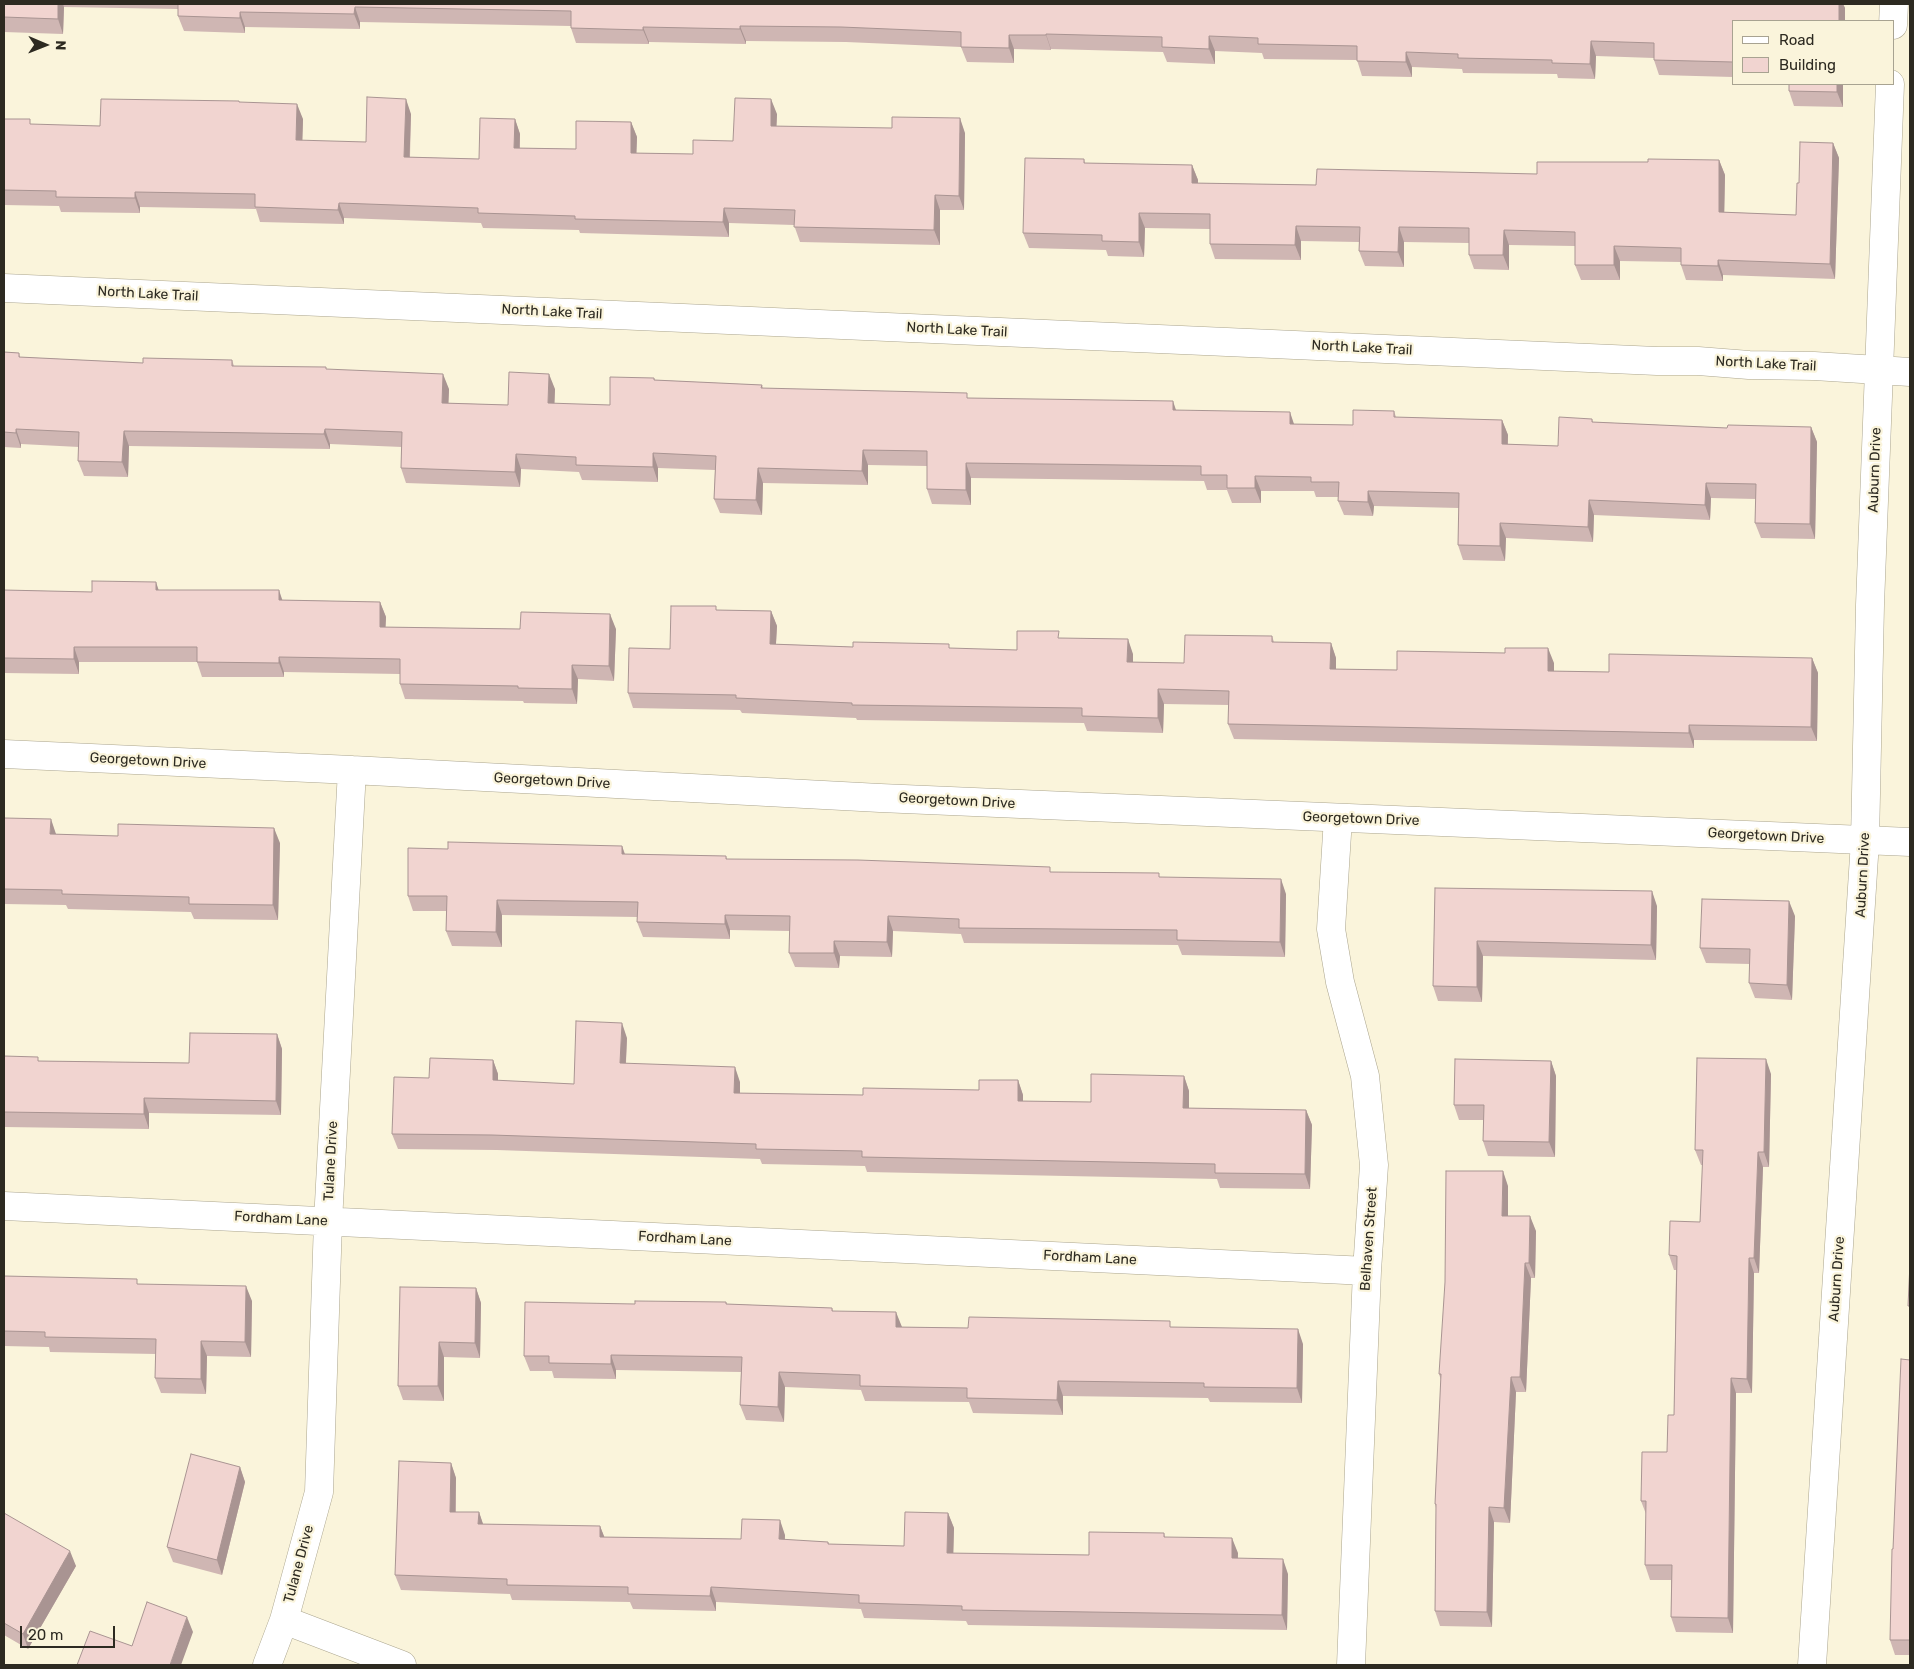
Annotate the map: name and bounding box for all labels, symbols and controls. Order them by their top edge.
north arrow [20,20,70,70]
legend [1732,20,1894,85]
text: Road [1779,31,1815,49]
text: N [52,40,69,50]
text: Building [1779,56,1836,74]
street label: North Lake Trail [97,283,199,305]
street label: North Lake Trail [501,301,603,323]
street label: North Lake Trail [906,319,1008,341]
street label: North Lake Trail [1311,337,1413,359]
street label: North Lake Trail [1715,353,1817,375]
street label: Auburn Drive [1865,427,1885,513]
street label: Georgetown Drive [89,750,207,772]
street label: Georgetown Drive [493,770,611,792]
street label: Georgetown Drive [898,790,1016,812]
street label: Georgetown Drive [1302,809,1420,829]
street label: Georgetown Drive [1707,825,1825,847]
street label: Auburn Drive [1852,832,1874,918]
street label: Tulane Drive [321,1121,341,1201]
street label: Belhaven Street [1357,1186,1381,1292]
street label: Fordham Lane [234,1208,328,1230]
street label: Fordham Lane [638,1228,732,1250]
street label: Auburn Drive [1826,1236,1848,1322]
street label: Fordham Lane [1043,1247,1137,1269]
street label: Tulane Drive [281,1523,317,1605]
scale bar [22,1616,118,1648]
text: 20 m [28,1626,63,1644]

